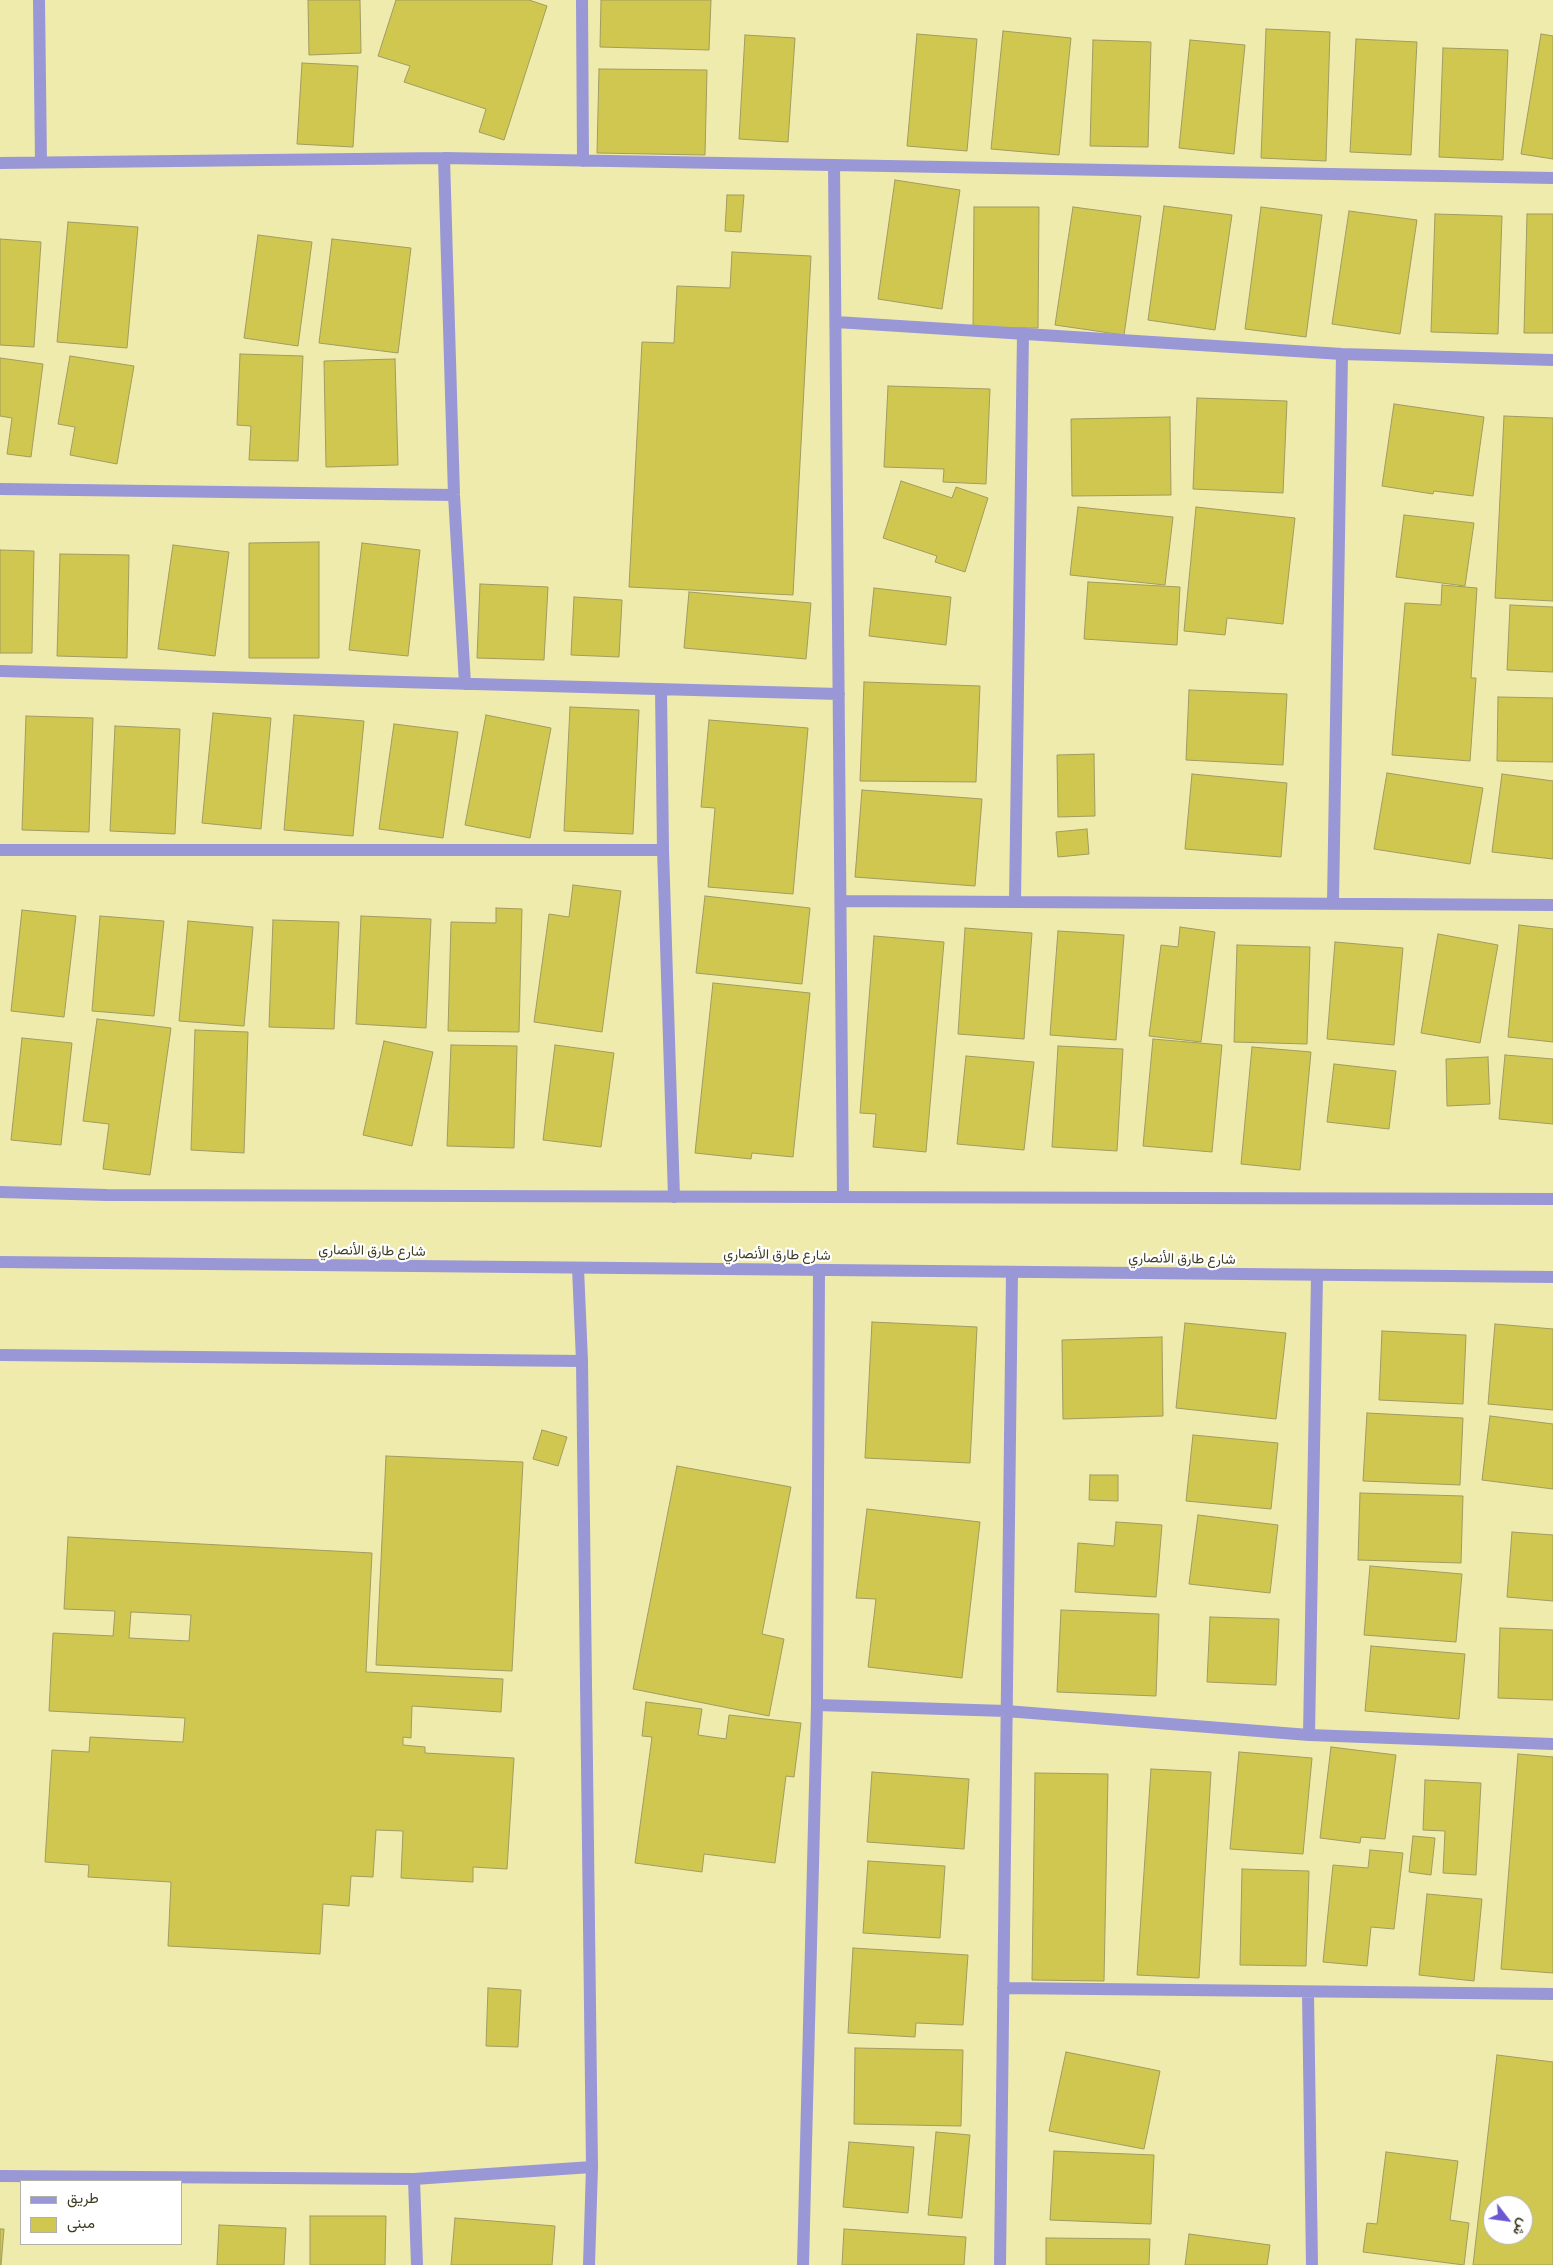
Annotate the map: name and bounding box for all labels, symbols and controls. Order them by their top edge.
street label: شارع طارق الأنصاري [318,1242,426,1260]
street label: شارع طارق الأنصاري [723,1246,831,1264]
street label: شارع طارق الأنصاري [1128,1250,1236,1268]
legend [20,2180,182,2245]
text: طريق [67,2189,99,2207]
north arrow [1483,2195,1533,2245]
text: مبنى [67,2214,95,2232]
text: ش [1509,2216,1532,2239]

